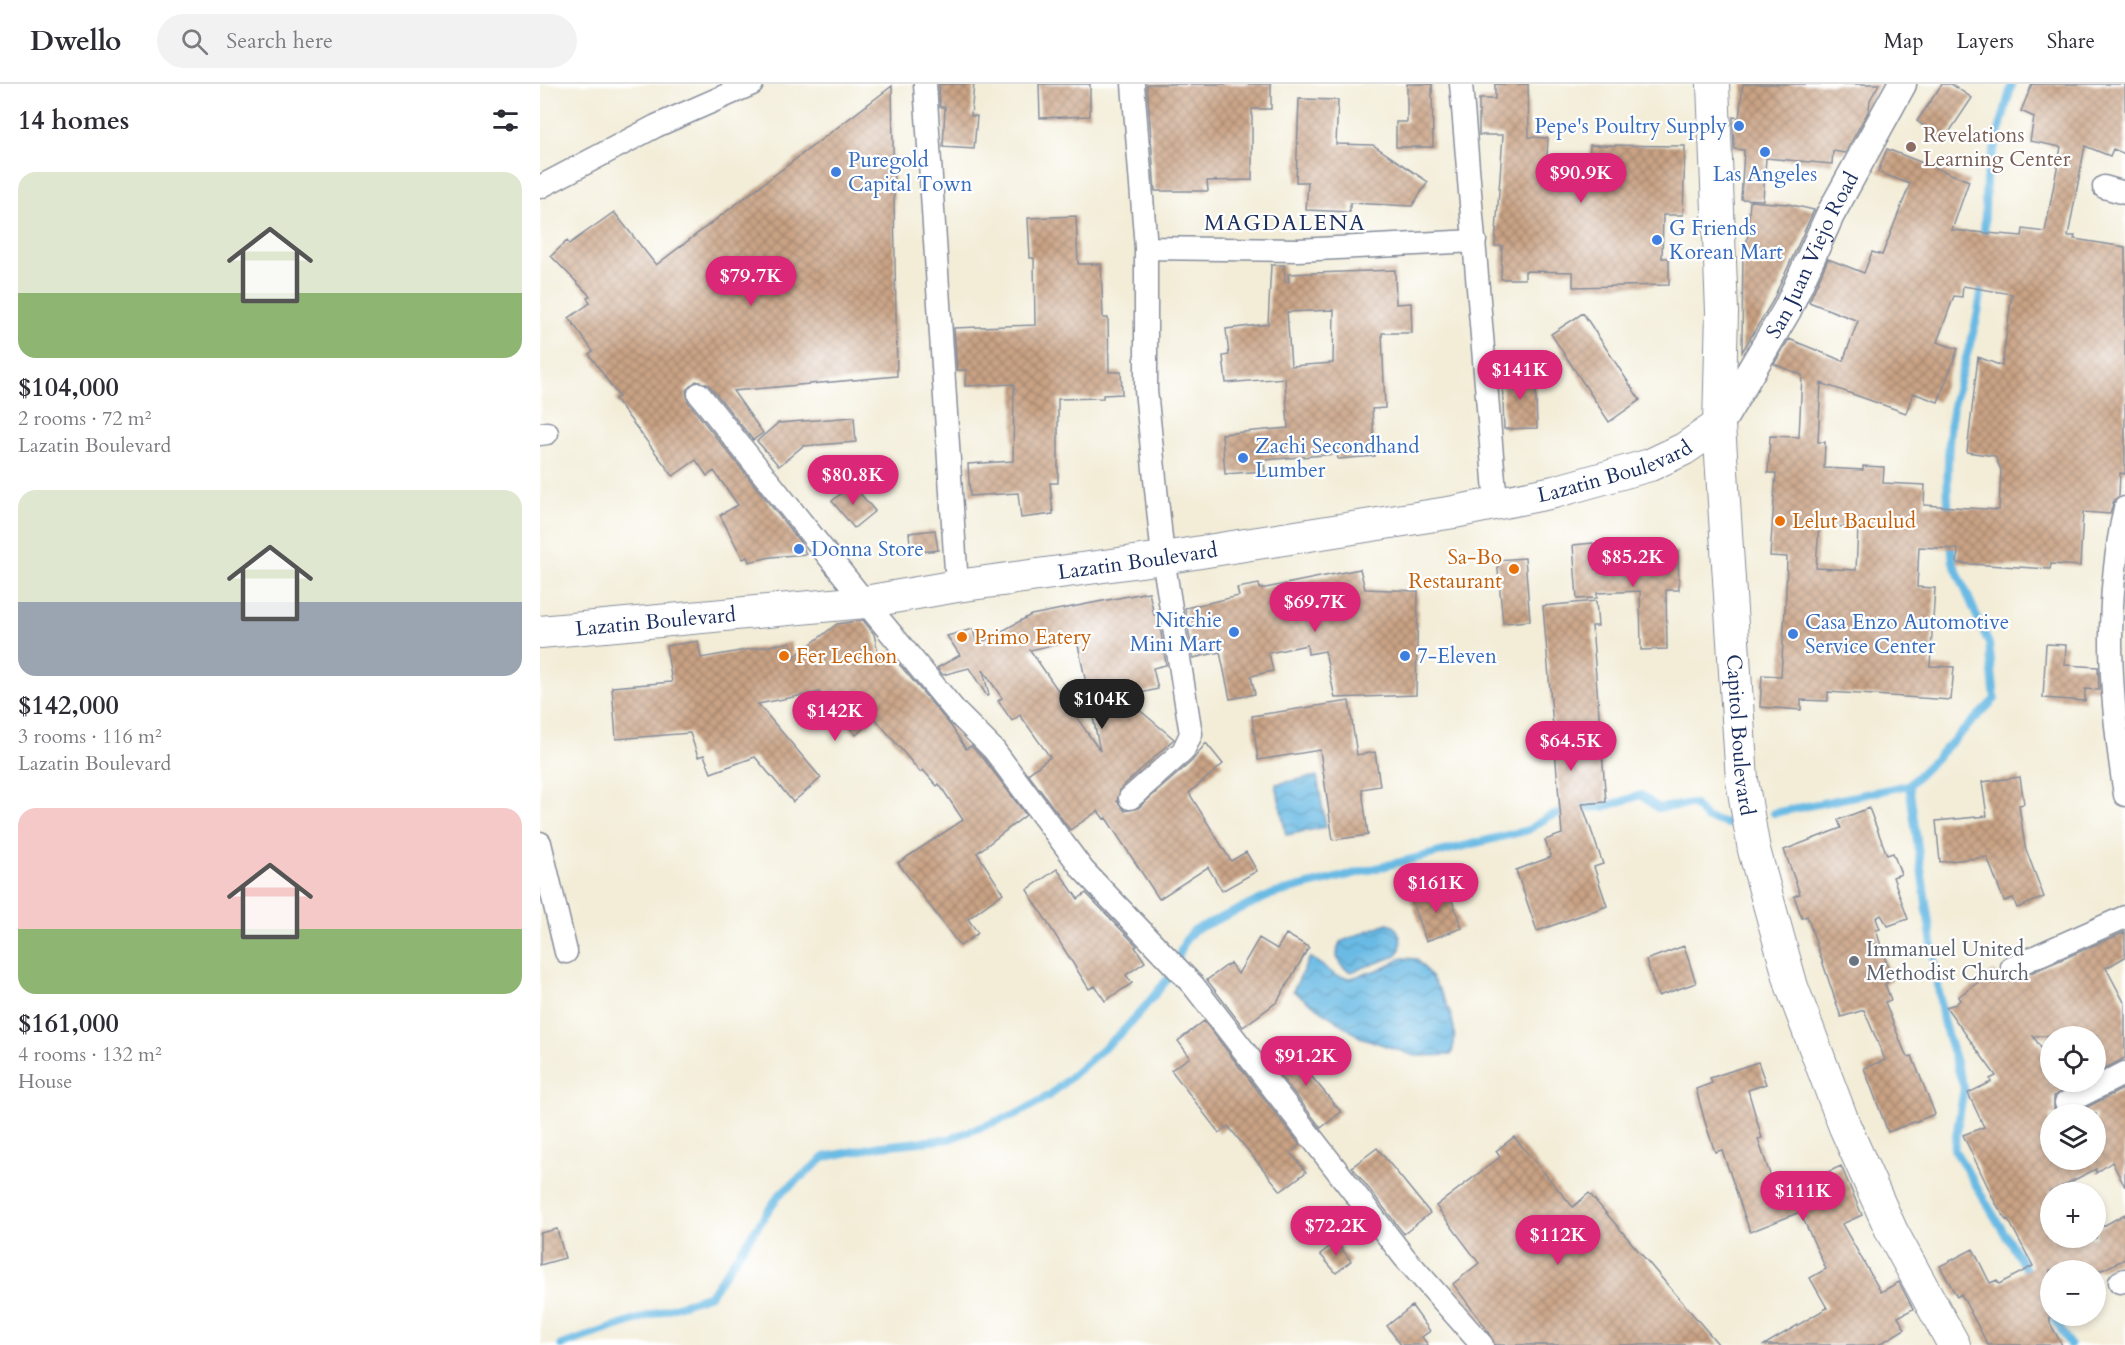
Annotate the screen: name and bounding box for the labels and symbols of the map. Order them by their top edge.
place label: Pepe's Poultry Supply [1534,112,1727,141]
marker: Pepe's Poultry Supply [1732,119,1746,133]
place label: Revelations Learning Center [1923,121,2071,174]
marker: Revelations Learning Center [1904,140,1918,154]
marker: Las Angeles [1758,145,1772,159]
place label: Puregold Capital Town [848,146,972,199]
pin: $90.9K [1532,153,1630,204]
place label: Las Angeles [1713,160,1817,189]
marker: Puregold Capital Town [829,165,843,179]
street label: San Juan Viejo Road [1759,167,1866,344]
district label: MAGDALENA [1204,208,1366,238]
place label: G Friends Korean Mart [1669,214,1783,267]
marker: G Friends Korean Mart [1650,233,1664,247]
pin: $79.7K [702,256,800,307]
pin: $141K [1478,350,1562,401]
place label: Zachi Secondhand Lumber [1255,432,1420,485]
street label: Lazatin Boulevard [1535,434,1698,510]
marker: Zachi Secondhand Lumber [1236,451,1250,465]
pin: $80.8K [804,455,902,506]
place label: Lelut Baculud [1792,507,1916,536]
marker: Lelut Baculud [1773,514,1787,528]
place label: Donna Store [811,535,924,564]
street label: Lazatin Boulevard [1056,536,1220,587]
pin: $85.2K [1584,537,1682,588]
marker: Donna Store [792,542,806,556]
place label: Sa-Bo Restaurant [1408,543,1502,596]
marker: Sa-Bo Restaurant [1507,562,1521,576]
pin: $69.7K [1266,582,1364,633]
street label: Lazatin Boulevard [574,600,737,644]
place label: Nitchie Mini Mart [1130,606,1222,659]
place label: Casa Enzo Automotive Service Center [1805,608,2009,661]
place label: Primo Eatery [974,623,1092,652]
marker: Nitchie Mini Mart [1227,625,1241,639]
marker: Casa Enzo Automotive Service Center [1786,627,1800,641]
marker: Primo Eatery [955,630,969,644]
place label: Fer Lechon [796,642,897,671]
place label: 7-Eleven [1417,642,1497,671]
marker: Fer Lechon [777,649,791,663]
marker: 7-Eleven [1398,649,1412,663]
street label: Capitol Boulevard [1719,653,1762,818]
pin: $104K [1060,679,1144,730]
pin: $142K [793,691,877,742]
pin: $64.5K [1522,721,1620,772]
pin: $161K [1394,863,1478,914]
place label: Immanuel United Methodist Church [1866,935,2030,988]
marker: Immanuel United Methodist Church [1847,954,1861,968]
pin: $91.2K [1257,1036,1355,1087]
pin: $111K [1761,1171,1845,1222]
pin: $72.2K [1287,1206,1385,1257]
pin: $112K [1516,1215,1600,1266]

